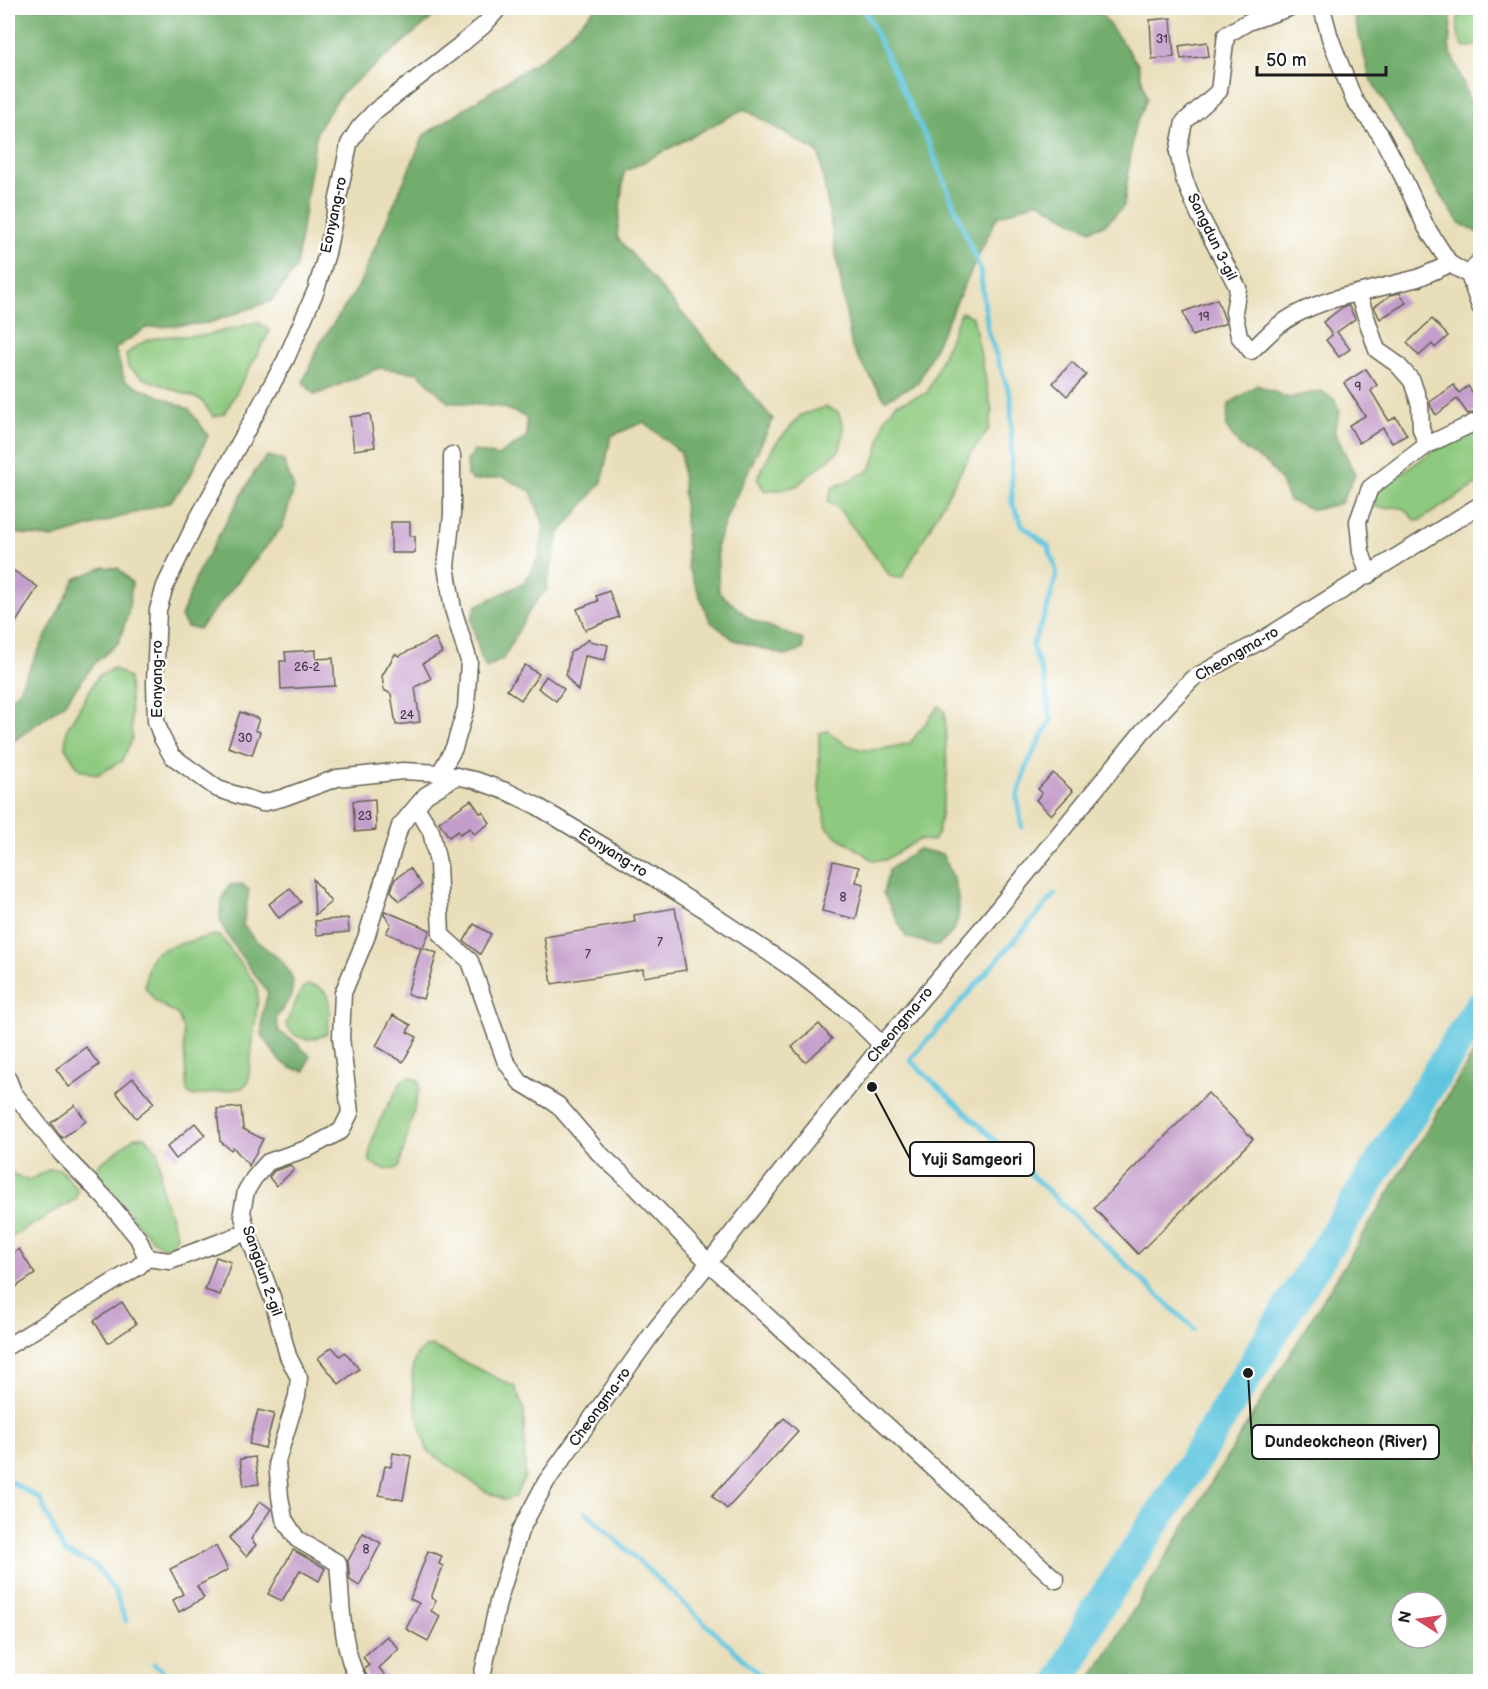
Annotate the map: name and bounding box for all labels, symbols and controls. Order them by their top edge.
house number: 31 [1156,32,1168,47]
scale bar [1257,39,1386,77]
text: 50 m [1266,50,1307,71]
street label: Eonyang-ro [317,175,351,255]
street label: Sangdun 3-gil [1183,190,1241,284]
house number: 19 [1198,310,1210,325]
house number: 9 [1355,380,1362,395]
street label: Cheongma-ro [1192,622,1282,686]
street label: Eonyang-ro [148,640,167,718]
house number: 26-2 [294,660,320,675]
house number: 24 [400,708,415,723]
house number: 30 [238,731,252,746]
house number: 23 [358,809,372,824]
street label: Eonyang-ro [575,824,651,882]
house number: 8 [840,890,847,905]
house number: 7 [657,935,663,950]
house number: 7 [585,947,591,962]
street label: Cheongma-ro [863,983,937,1067]
callout: Yuji Samgeori [910,1142,1034,1176]
text: Yuji Samgeori [922,1151,1022,1170]
street label: Sangdun 2-gil [238,1223,286,1319]
street label: Cheongma-ro [565,1364,635,1450]
callout: Dundeokcheon (River) [1252,1425,1439,1459]
text: Dundeokcheon (River) [1265,1433,1427,1452]
house number: 8 [363,1542,370,1557]
north arrow [1389,1590,1449,1650]
text: N [1395,1609,1416,1625]

